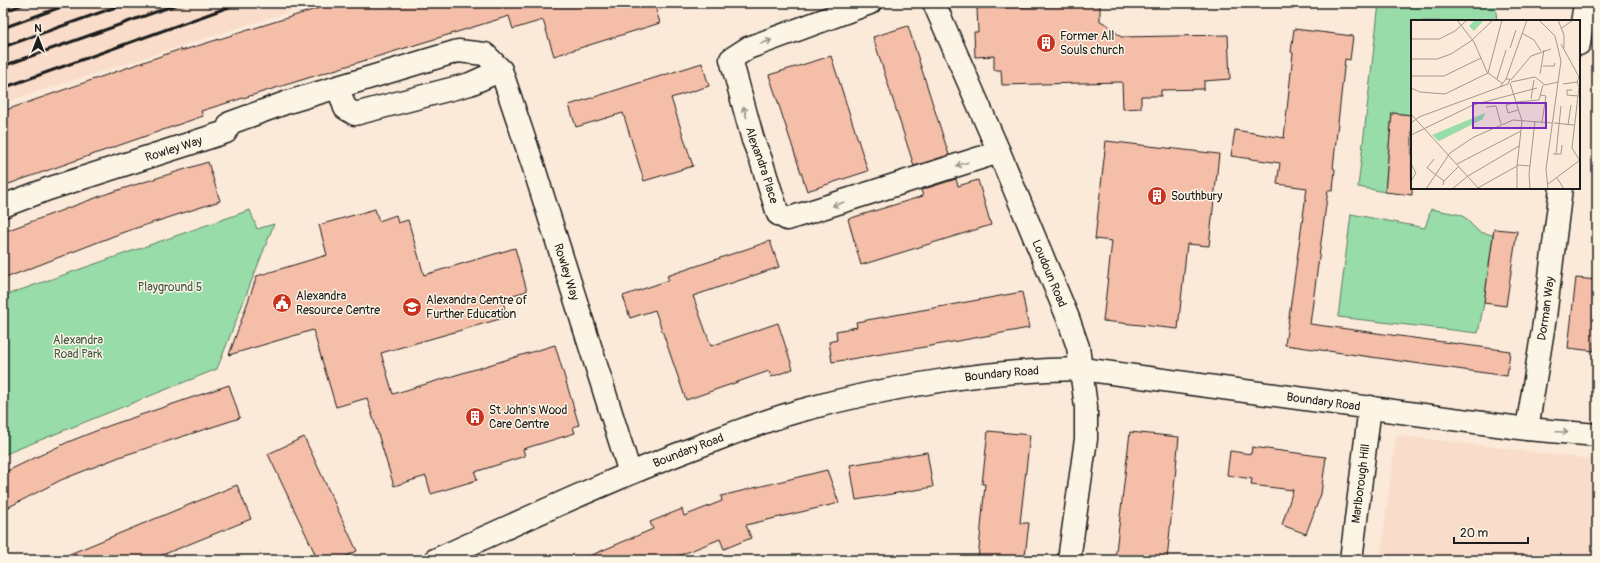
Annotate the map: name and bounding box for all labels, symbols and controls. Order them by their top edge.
north arrow [18,18,58,58]
inset map [1411,20,1580,189]
text: N [34,22,42,35]
place label: Former All Souls church [1060,29,1124,58]
building icon: Former All Souls church [1035,32,1057,54]
one-way arrow [759,37,771,45]
one-way arrow [741,105,748,118]
street label: Alexandra Place [742,125,782,206]
street label: Rowley Way [143,133,204,165]
one-way arrow [956,161,969,168]
building icon: Southbury [1146,185,1168,207]
place label: Southbury [1171,189,1222,204]
one-way arrow [833,200,845,208]
street label: Loudoun Road [1029,237,1070,309]
street label: Rowley Way [551,241,583,302]
street label: Dorman Way [1534,276,1557,342]
park label: Playground 5 [138,280,202,295]
place label: Alexandra Resource Centre [296,289,380,318]
public building icon: Alexandra Resource Centre [271,292,293,314]
place label: Alexandra Centre of Further Education [426,293,528,322]
school or university icon: Alexandra Centre of Further Education [401,296,423,318]
park label: Alexandra Road Park [53,333,104,362]
street label: Boundary Road [964,363,1039,385]
street label: Boundary Road [1285,389,1361,414]
place label: St John's Wood Care Centre [489,403,568,432]
building icon: St John's Wood Care Centre [464,406,486,428]
one-way arrow [1555,428,1568,436]
street label: Boundary Road [651,430,726,471]
street label: Marlborough Hill [1348,443,1373,524]
scale bar [1454,519,1528,545]
text: 20 m [1460,526,1489,541]

